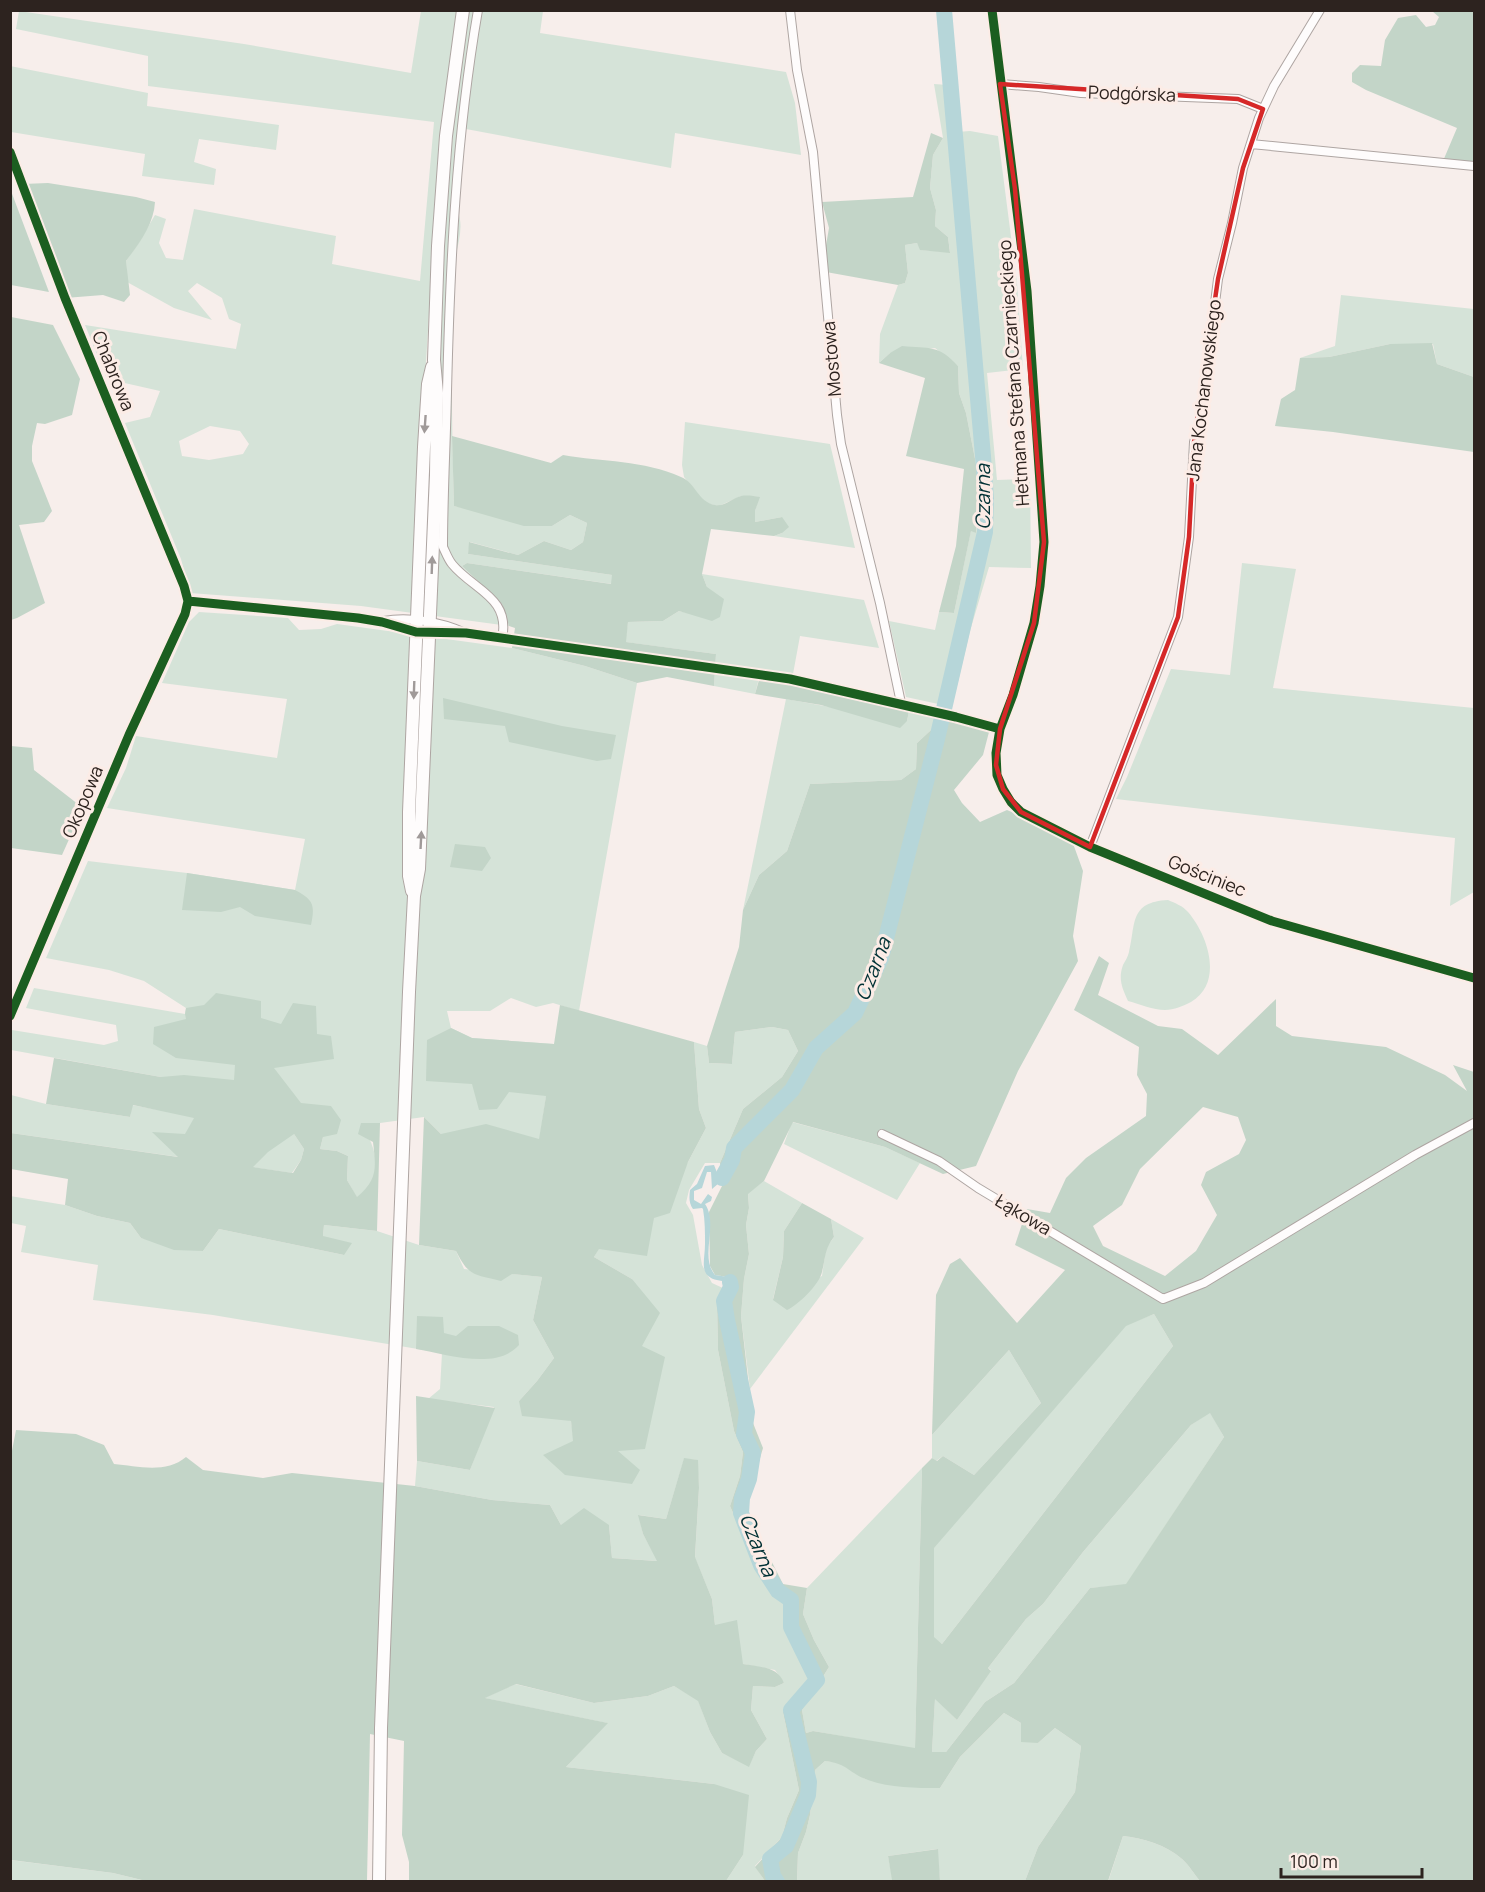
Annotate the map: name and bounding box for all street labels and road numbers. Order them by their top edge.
street label: Podgórska [1088,79,1176,107]
street label: Hetmana Stefana Czarnieckiego [992,239,1034,507]
street label: Jana Kochanowskiego [1180,298,1226,482]
street label: Mostowa [816,320,846,398]
street label: Chabrowa [87,327,141,414]
street label: Okopowa [56,762,108,842]
street label: Gościniec [1165,849,1250,902]
street label: Łąkowa [991,1188,1056,1240]

